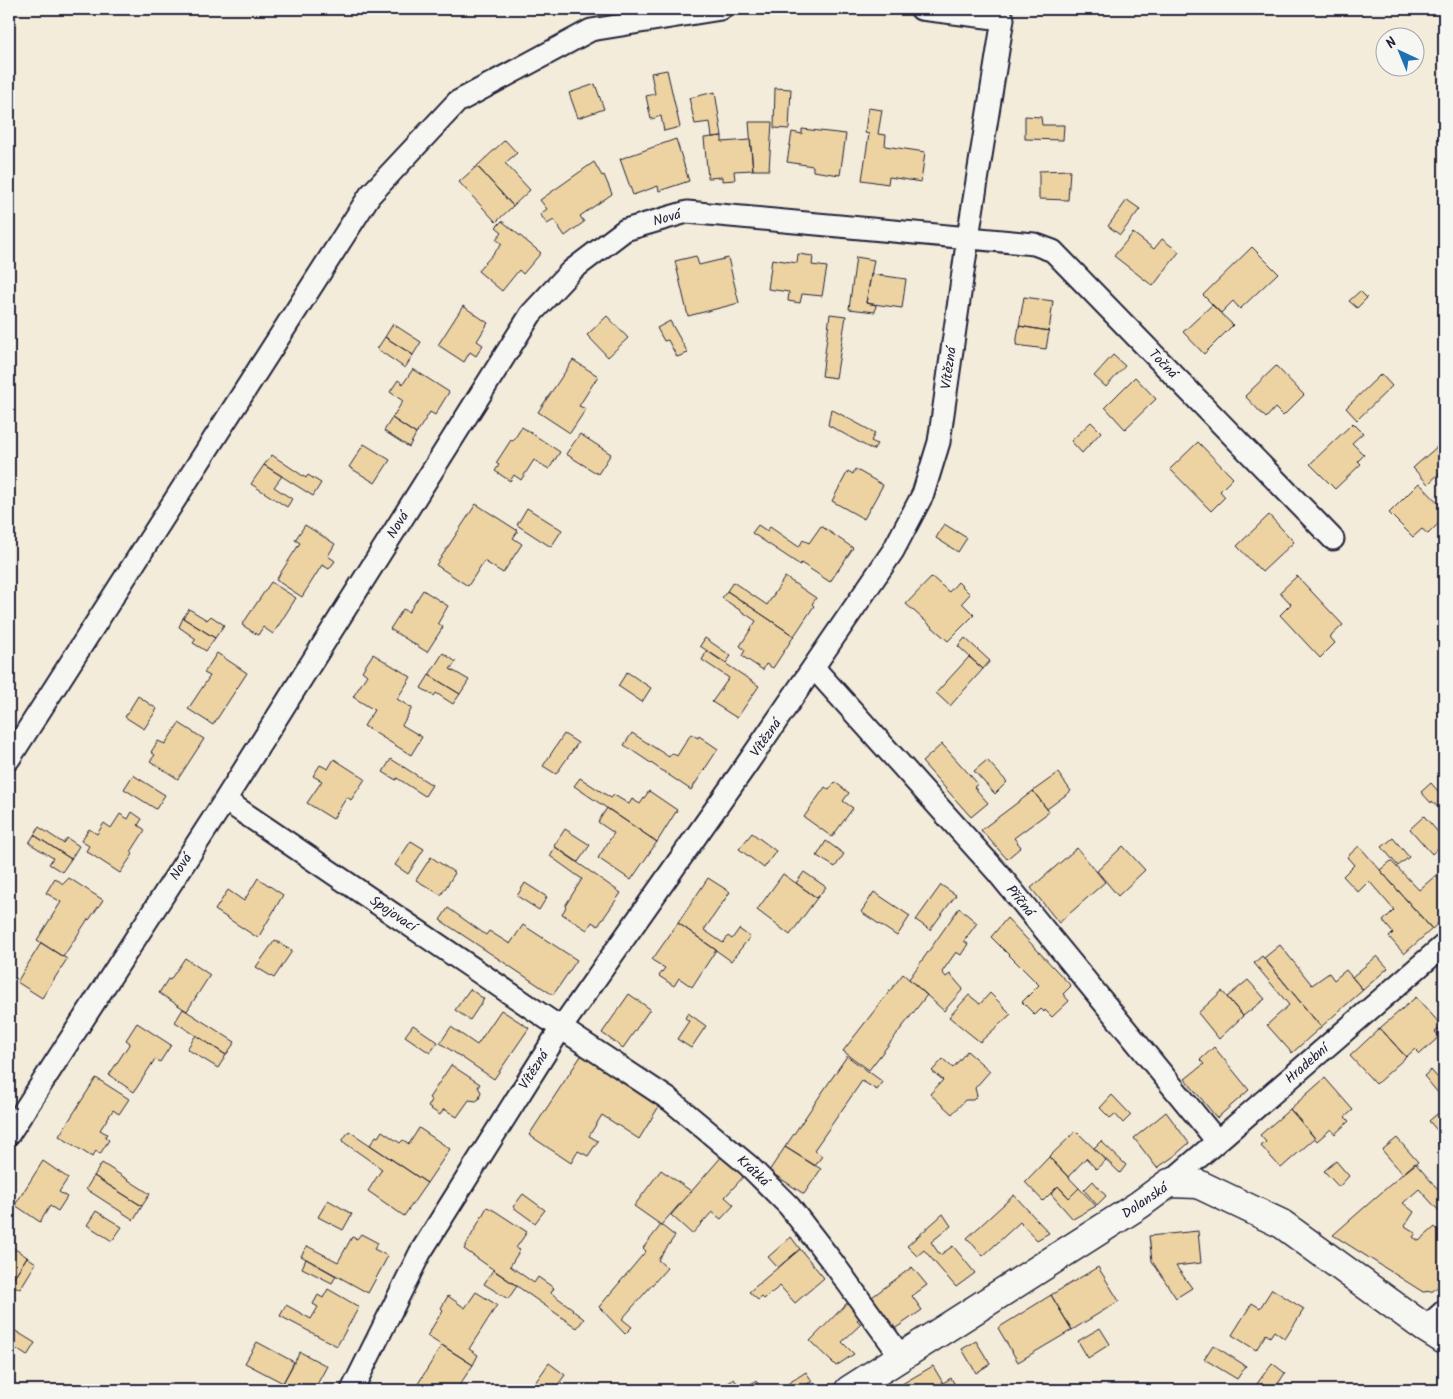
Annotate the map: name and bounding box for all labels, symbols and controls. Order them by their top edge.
north arrow [1376,28,1426,78]
text: N [1381,32,1403,54]
street label: Nová [650,203,685,232]
street label: Vítězná [935,344,963,391]
street label: Točná [1143,344,1184,385]
street label: Nová [381,506,416,543]
street label: Vítězná [745,713,788,762]
street label: Nová [164,848,199,885]
street label: Příčná [1000,880,1041,923]
street label: Spojovací [365,890,423,939]
street label: Hradební [1280,1037,1336,1089]
street label: Vítězná [513,1045,555,1094]
street label: Krátká [732,1150,775,1193]
street label: Dolanská [1117,1177,1174,1225]

